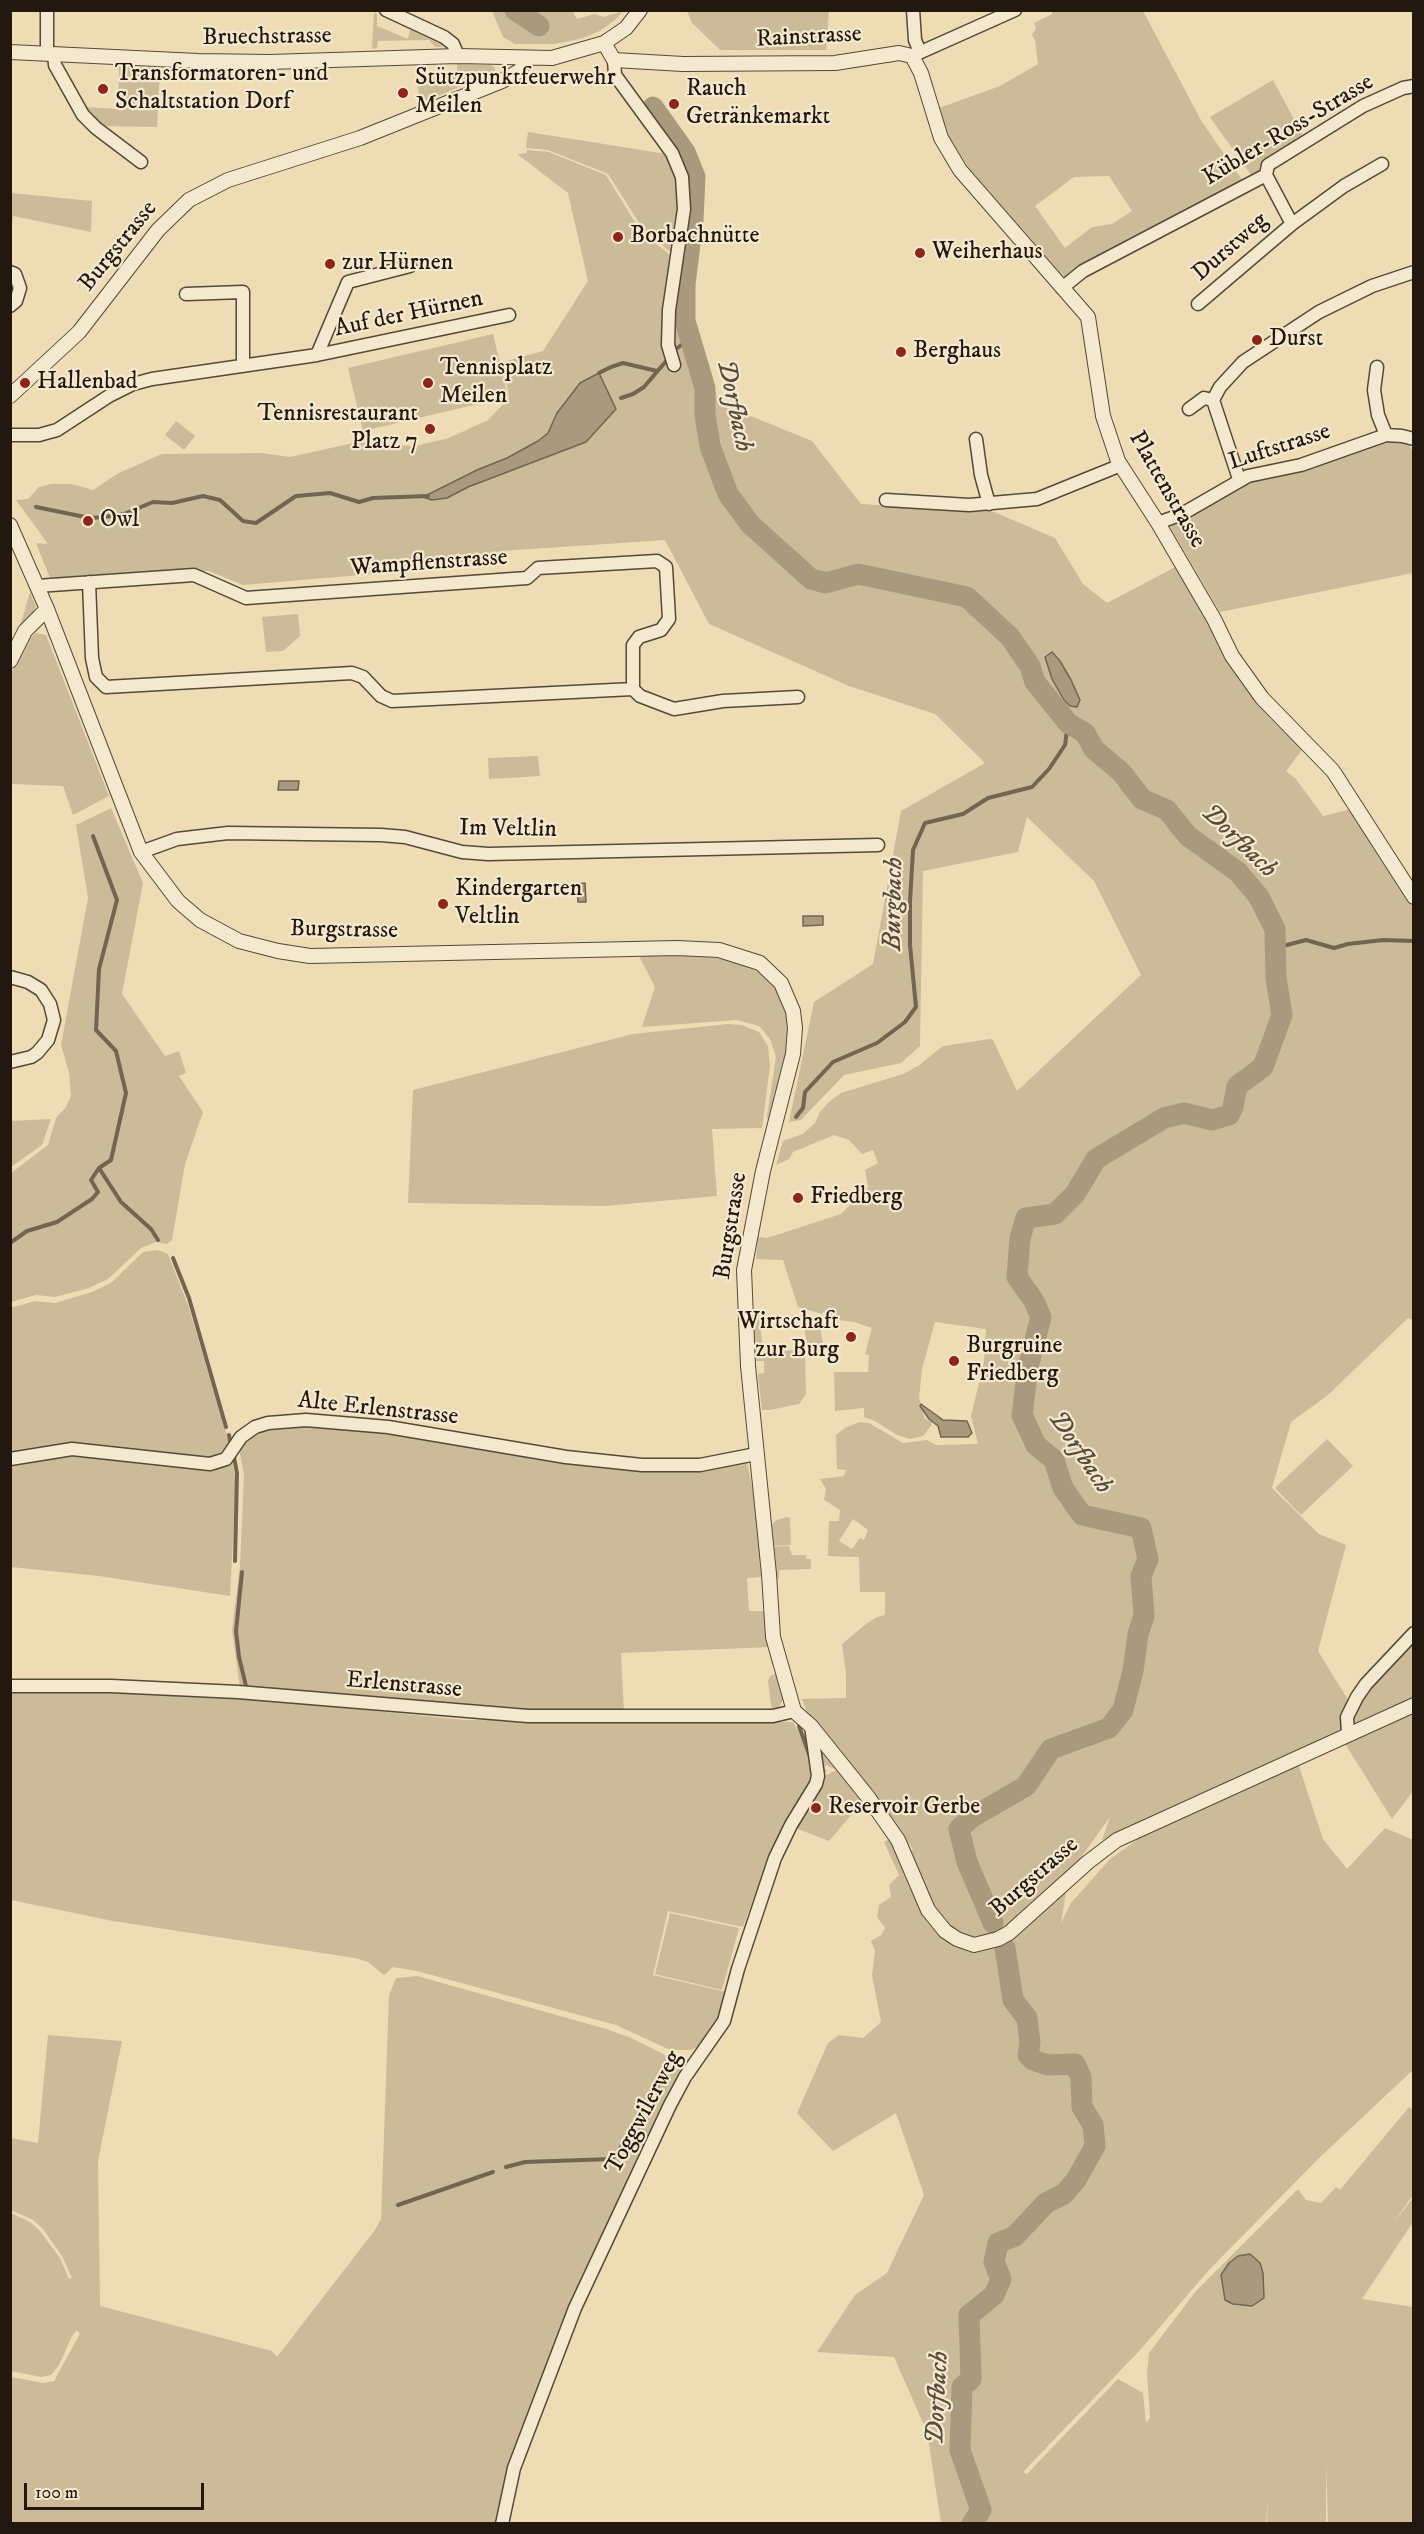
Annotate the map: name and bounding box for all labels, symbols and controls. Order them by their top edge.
street label: Rainstrasse [755,21,863,55]
street label: Bruechstrasse [202,22,332,54]
place label: Transformatoren- und Schaltstation Dorf [115,61,328,117]
place label: Stützpunktfeuerwehr Meilen [415,65,616,121]
street label: Kübler-Ross-Strasse [1199,69,1379,193]
place label: Rauch Getränkemarkt [686,76,830,132]
marker: Transformatoren- und Schaltstation Dorf [96,82,110,96]
marker: Stützpunktfeuerwehr Meilen [396,86,410,100]
marker: Rauch Getränkemarkt [667,97,681,111]
street label: Burgstrasse [74,196,164,298]
street label: Durstweg [1187,207,1275,289]
place label: Borbachnütte [630,223,759,251]
marker: Borbachnütte [611,230,625,244]
place label: Weiherhaus [932,239,1043,267]
marker: Weiherhaus [913,246,927,260]
place label: zur Hürnen [342,250,453,278]
marker: zur Hürnen [323,257,337,271]
street label: Auf der Hürnen [332,285,486,345]
place label: Durst [1269,326,1323,354]
marker: Durst [1250,333,1264,347]
place label: Berghaus [913,338,1001,366]
marker: Berghaus [894,345,908,359]
place label: Tennisplatz Meilen [440,355,552,411]
water label: Dorfbach [708,357,758,455]
place label: Hallenbad [37,369,138,397]
marker: Hallenbad [18,376,32,390]
marker: Tennisplatz Meilen [421,376,435,390]
place label: Tennisrestaurant Platz 7 [257,401,418,457]
street label: Luftstrasse [1226,418,1334,478]
marker: Tennisrestaurant Platz 7 [423,422,437,436]
street label: Plattenstrasse [1121,427,1211,553]
place label: Owl [100,507,139,535]
marker: Owl [81,514,95,528]
street label: Wampflenstrasse [349,544,509,584]
water label: Dorfbach [1194,798,1282,886]
street label: Im Veltlin [459,815,557,845]
water label: Burgbach [879,857,911,951]
place label: Kindergarten Veltlin [455,876,582,932]
marker: Kindergarten Veltlin [436,897,450,911]
street label: Burgstrasse [290,916,398,946]
street label: Burgstrasse [709,1170,755,1282]
place label: Friedberg [810,1184,902,1212]
marker: Friedberg [791,1191,805,1205]
place label: Wirtschaft zur Burg [738,1309,839,1365]
marker: Wirtschaft zur Burg [844,1330,858,1344]
place label: Burgruine Friedberg [966,1333,1062,1389]
marker: Burgruine Friedberg [947,1354,961,1368]
street label: Alte Erlenstrasse [296,1387,460,1433]
water label: Dorfbach [1040,1406,1118,1500]
street label: Erlenstrasse [345,1667,463,1705]
place label: Reservoir Gerbe [828,1794,980,1822]
marker: Reservoir Gerbe [809,1801,823,1815]
street label: Burgstrasse [985,1832,1085,1924]
street label: Toggwilerweg [600,2046,690,2180]
water label: Dorfbach [921,2351,957,2445]
scale bar [27,2471,207,2509]
text: 100 m [35,2482,78,2504]

